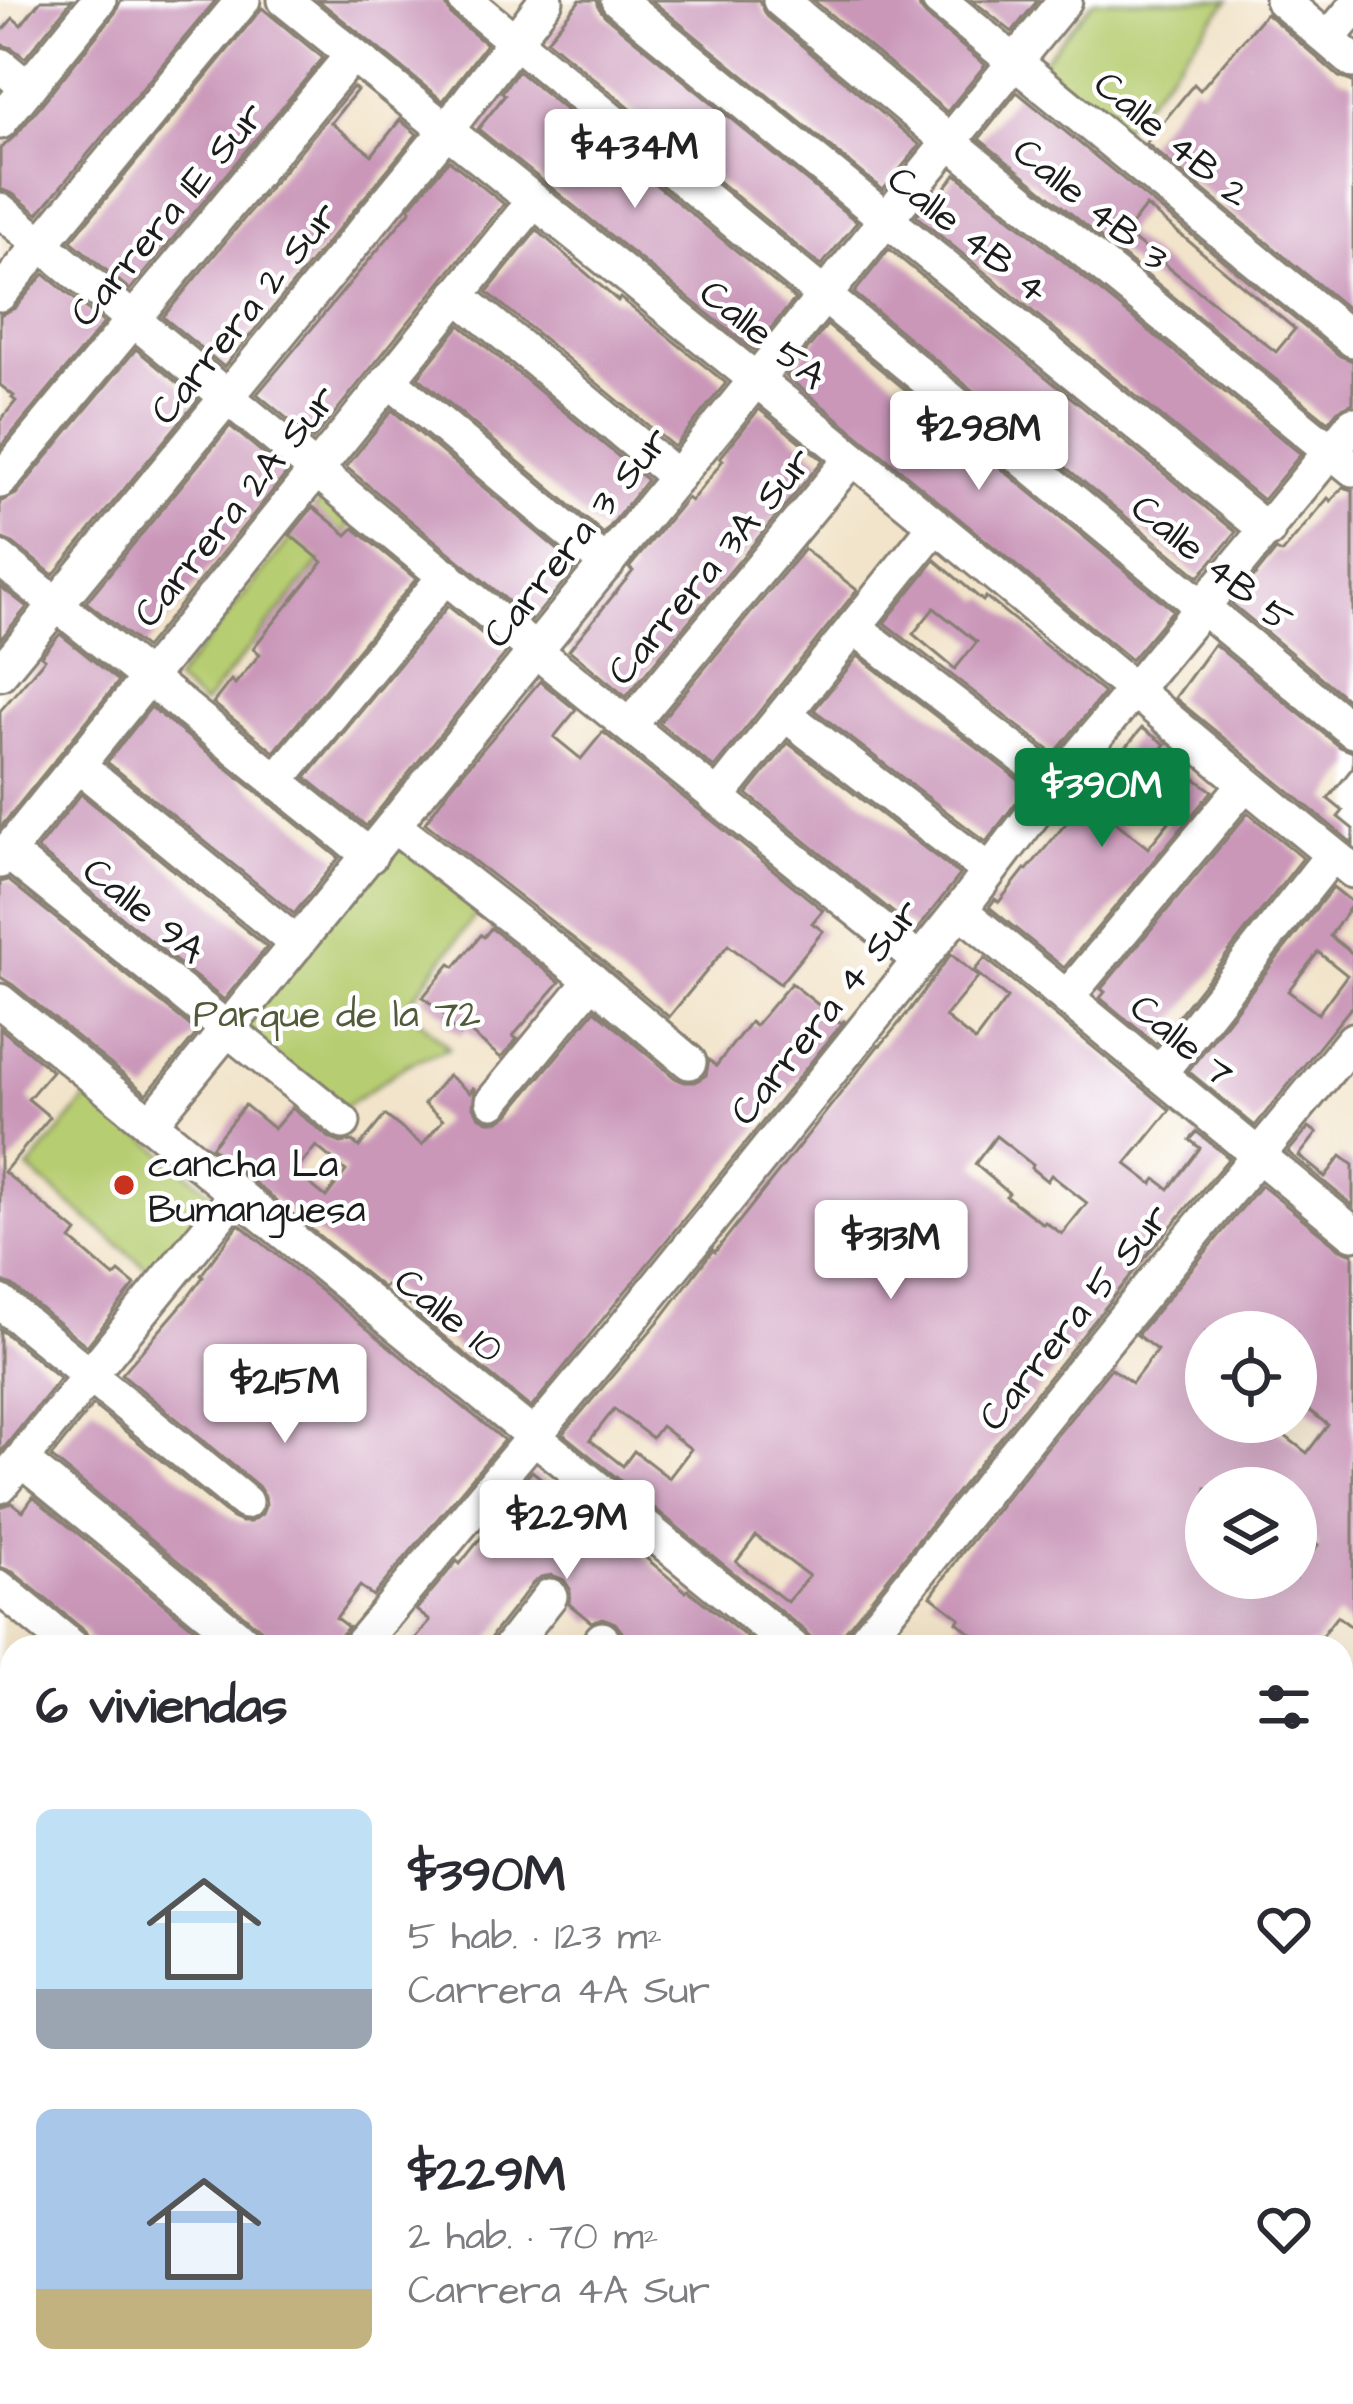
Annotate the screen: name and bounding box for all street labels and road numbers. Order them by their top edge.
street label: Calle 4B 2 [1081,59,1261,222]
street label: Carrera 1E Sur [58,91,279,339]
street label: Calle 4B 3 [1001,126,1179,285]
street label: Calle 4B 4 [875,154,1059,317]
street label: Carrera 2 Sur [138,191,352,437]
street label: Calle 5A [687,267,837,403]
street label: Carrera 2A Sur [122,374,351,640]
street label: Carrera 3 Sur [471,416,683,660]
street label: Carrera 3A Sur [596,436,827,697]
street label: Calle 4B 5 [1119,482,1303,646]
street label: Calle 9A [70,845,216,978]
street label: Carrera 4 Sur [718,888,935,1138]
street label: Calle 7 [1118,982,1245,1101]
street label: Carrera 5 Sur [967,1193,1184,1443]
street label: Calle 10 [382,1256,514,1377]

